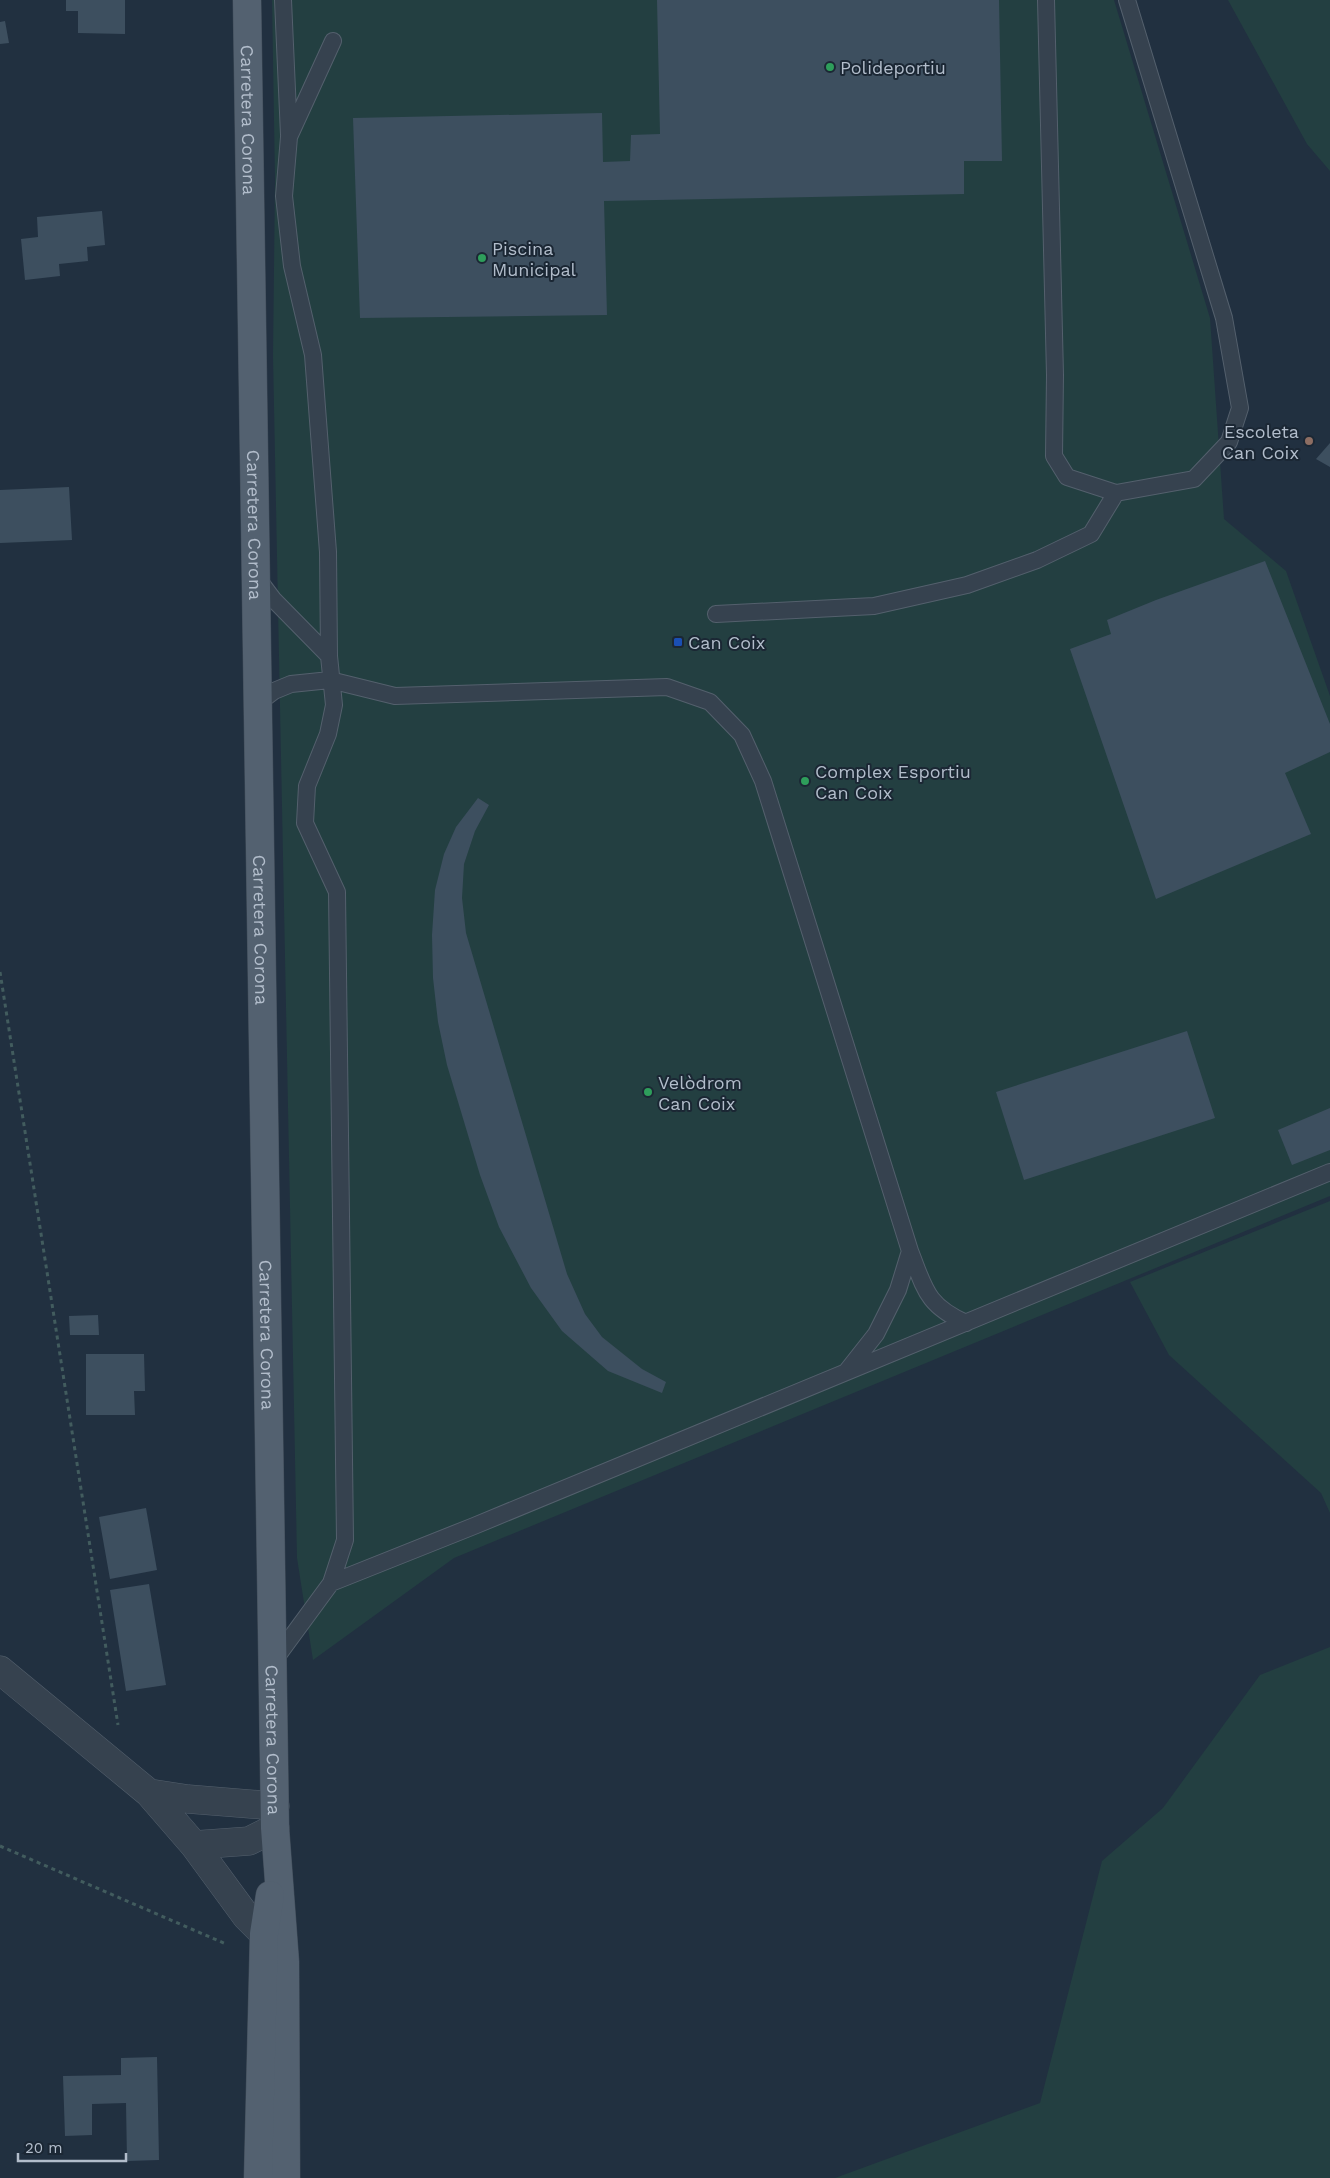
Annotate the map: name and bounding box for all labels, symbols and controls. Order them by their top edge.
street label: Carretera Corona [237,45,260,195]
place label: Polideportiu [840,57,946,78]
marker: Polideportiu [824,61,836,73]
place label: Piscina Municipal [492,238,577,280]
marker: Piscina Municipal [476,252,488,264]
place label: Escoleta Can Coix [1222,421,1299,463]
marker: Escoleta Can Coix [1303,435,1315,447]
street label: Carretera Corona [243,450,267,600]
place label: Can Coix [688,632,765,653]
marker: Can Coix [672,636,684,648]
place label: Complex Esportiu Can Coix [815,761,971,803]
marker: Complex Esportiu Can Coix [799,775,811,787]
street label: Carretera Corona [250,855,273,1005]
place label: Velòdrom Can Coix [658,1072,742,1114]
marker: Velòdrom Can Coix [642,1086,654,1098]
street label: Carretera Corona [256,1259,279,1410]
street label: Carretera Corona [262,1664,285,1815]
scale bar [18,2130,125,2162]
text: 20 m [25,2139,63,2157]

